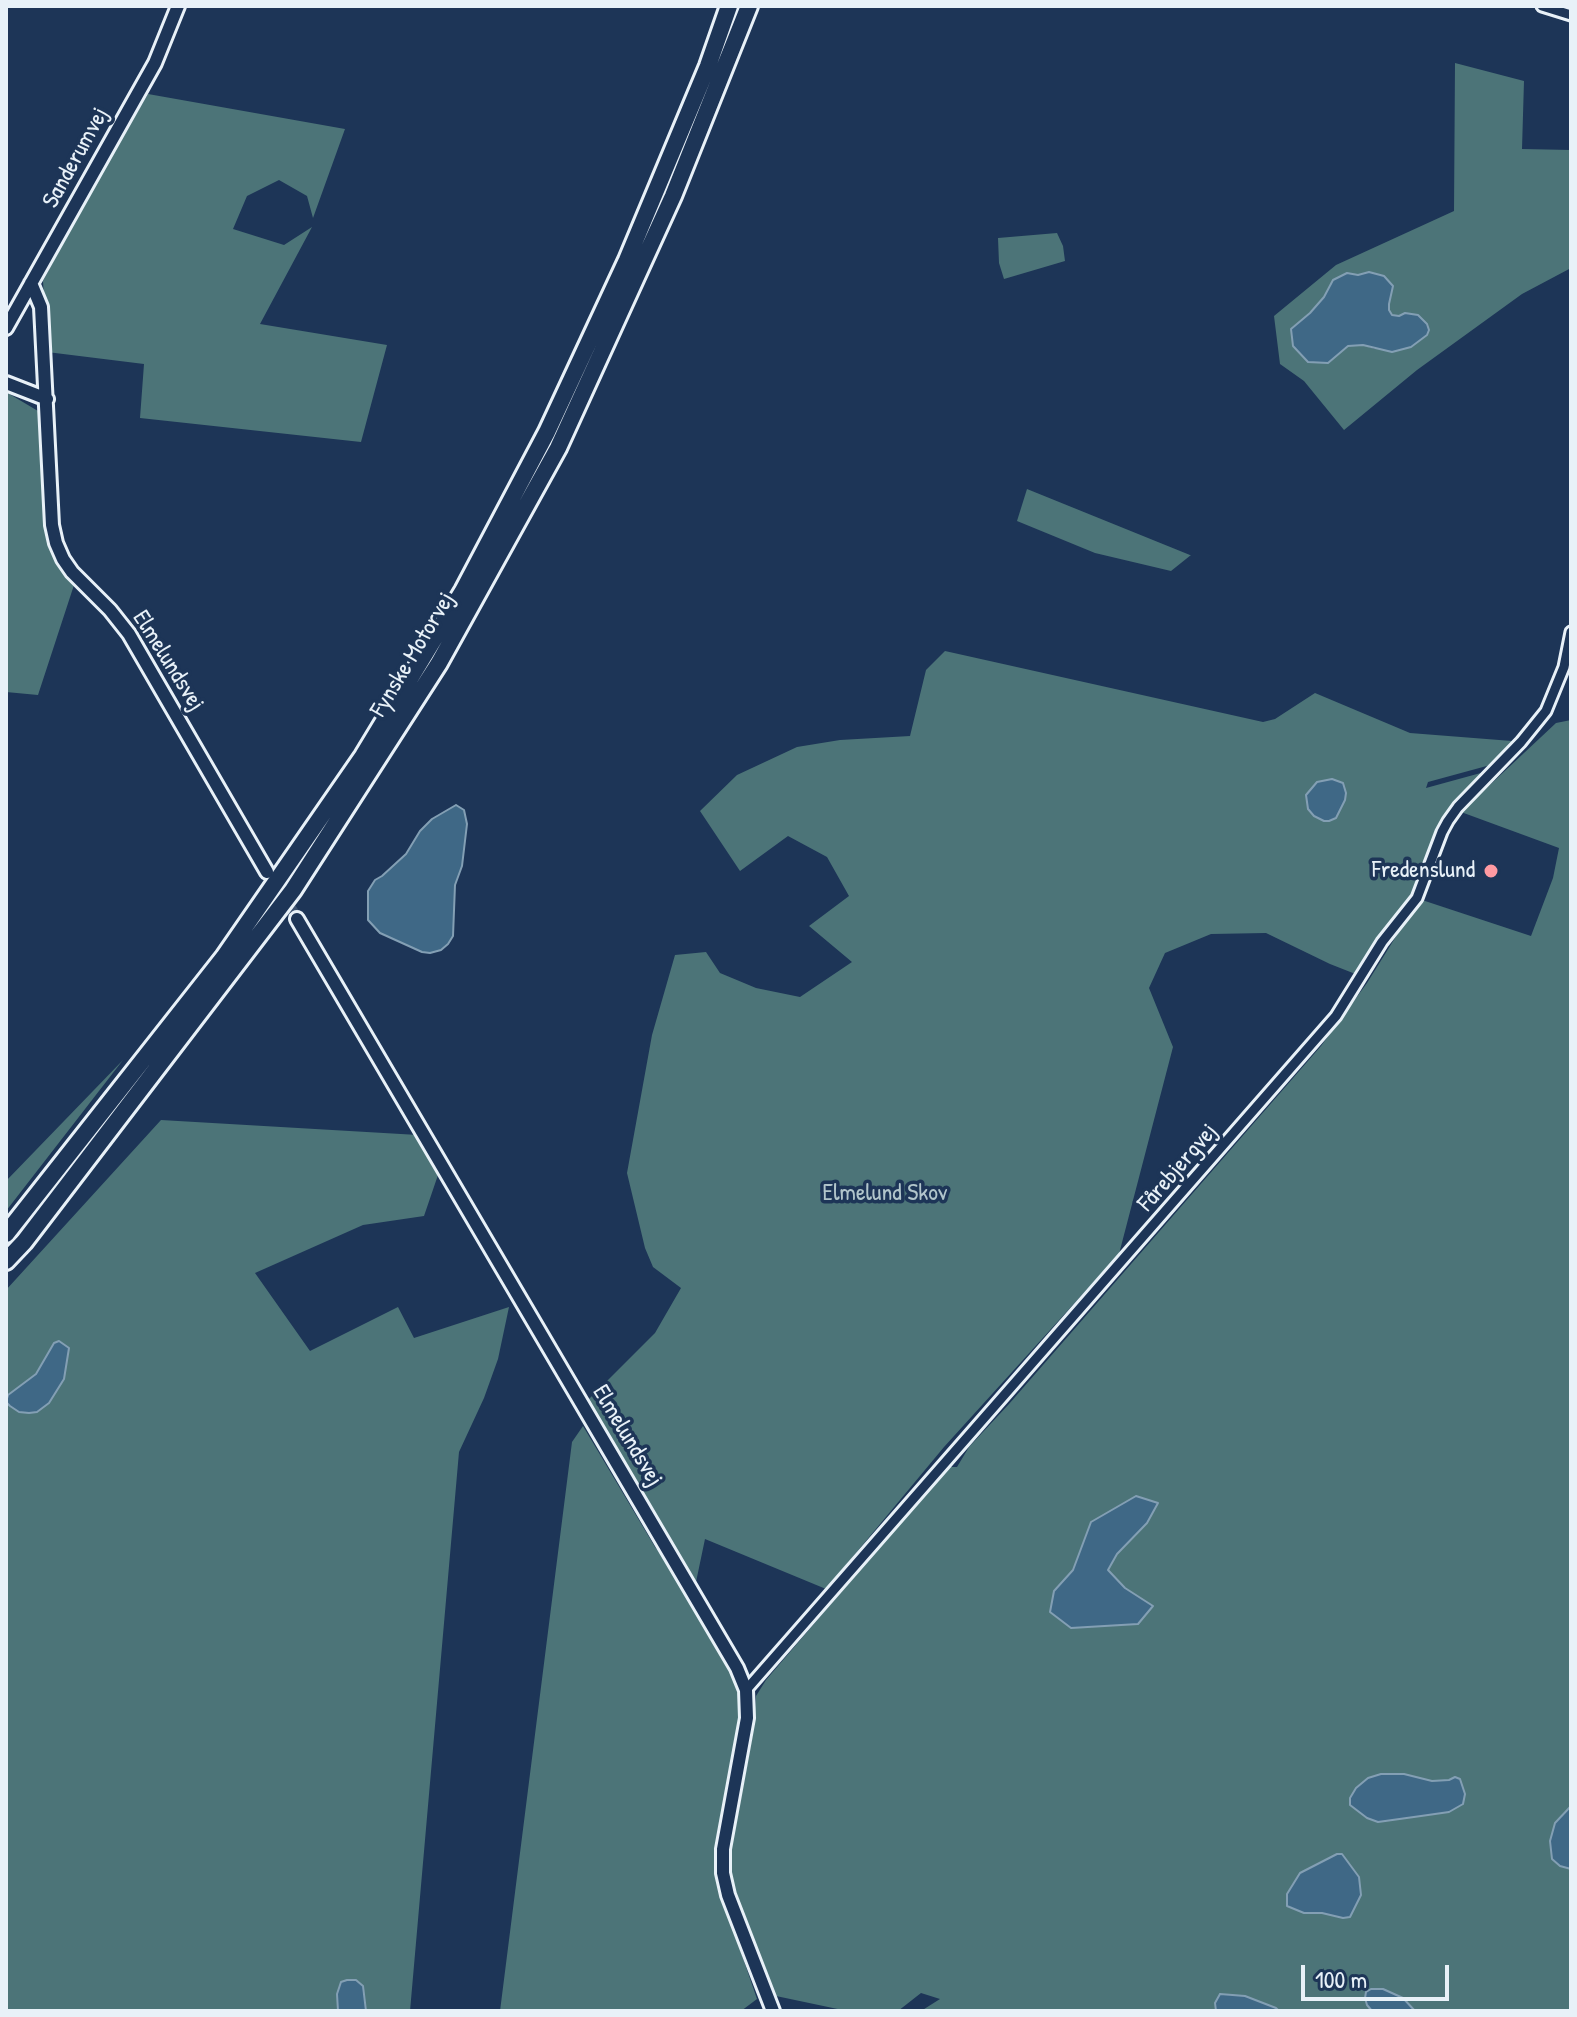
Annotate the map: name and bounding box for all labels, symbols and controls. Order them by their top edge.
street label: Sanderumvej [37,103,115,213]
street label: Fynske Motorvej [365,588,461,722]
street label: Elmelundsvej [126,605,210,717]
place label: Fredenslund [1372,857,1475,885]
marker: Fredenslund [1482,862,1500,880]
street label: Fårebjergvej [1132,1118,1224,1218]
park label: Elmelund Skov [823,1180,947,1208]
street label: Elmelundsvej [586,1380,668,1492]
scale bar [1305,1949,1453,1999]
text: 100 m [1315,1963,1367,1995]

